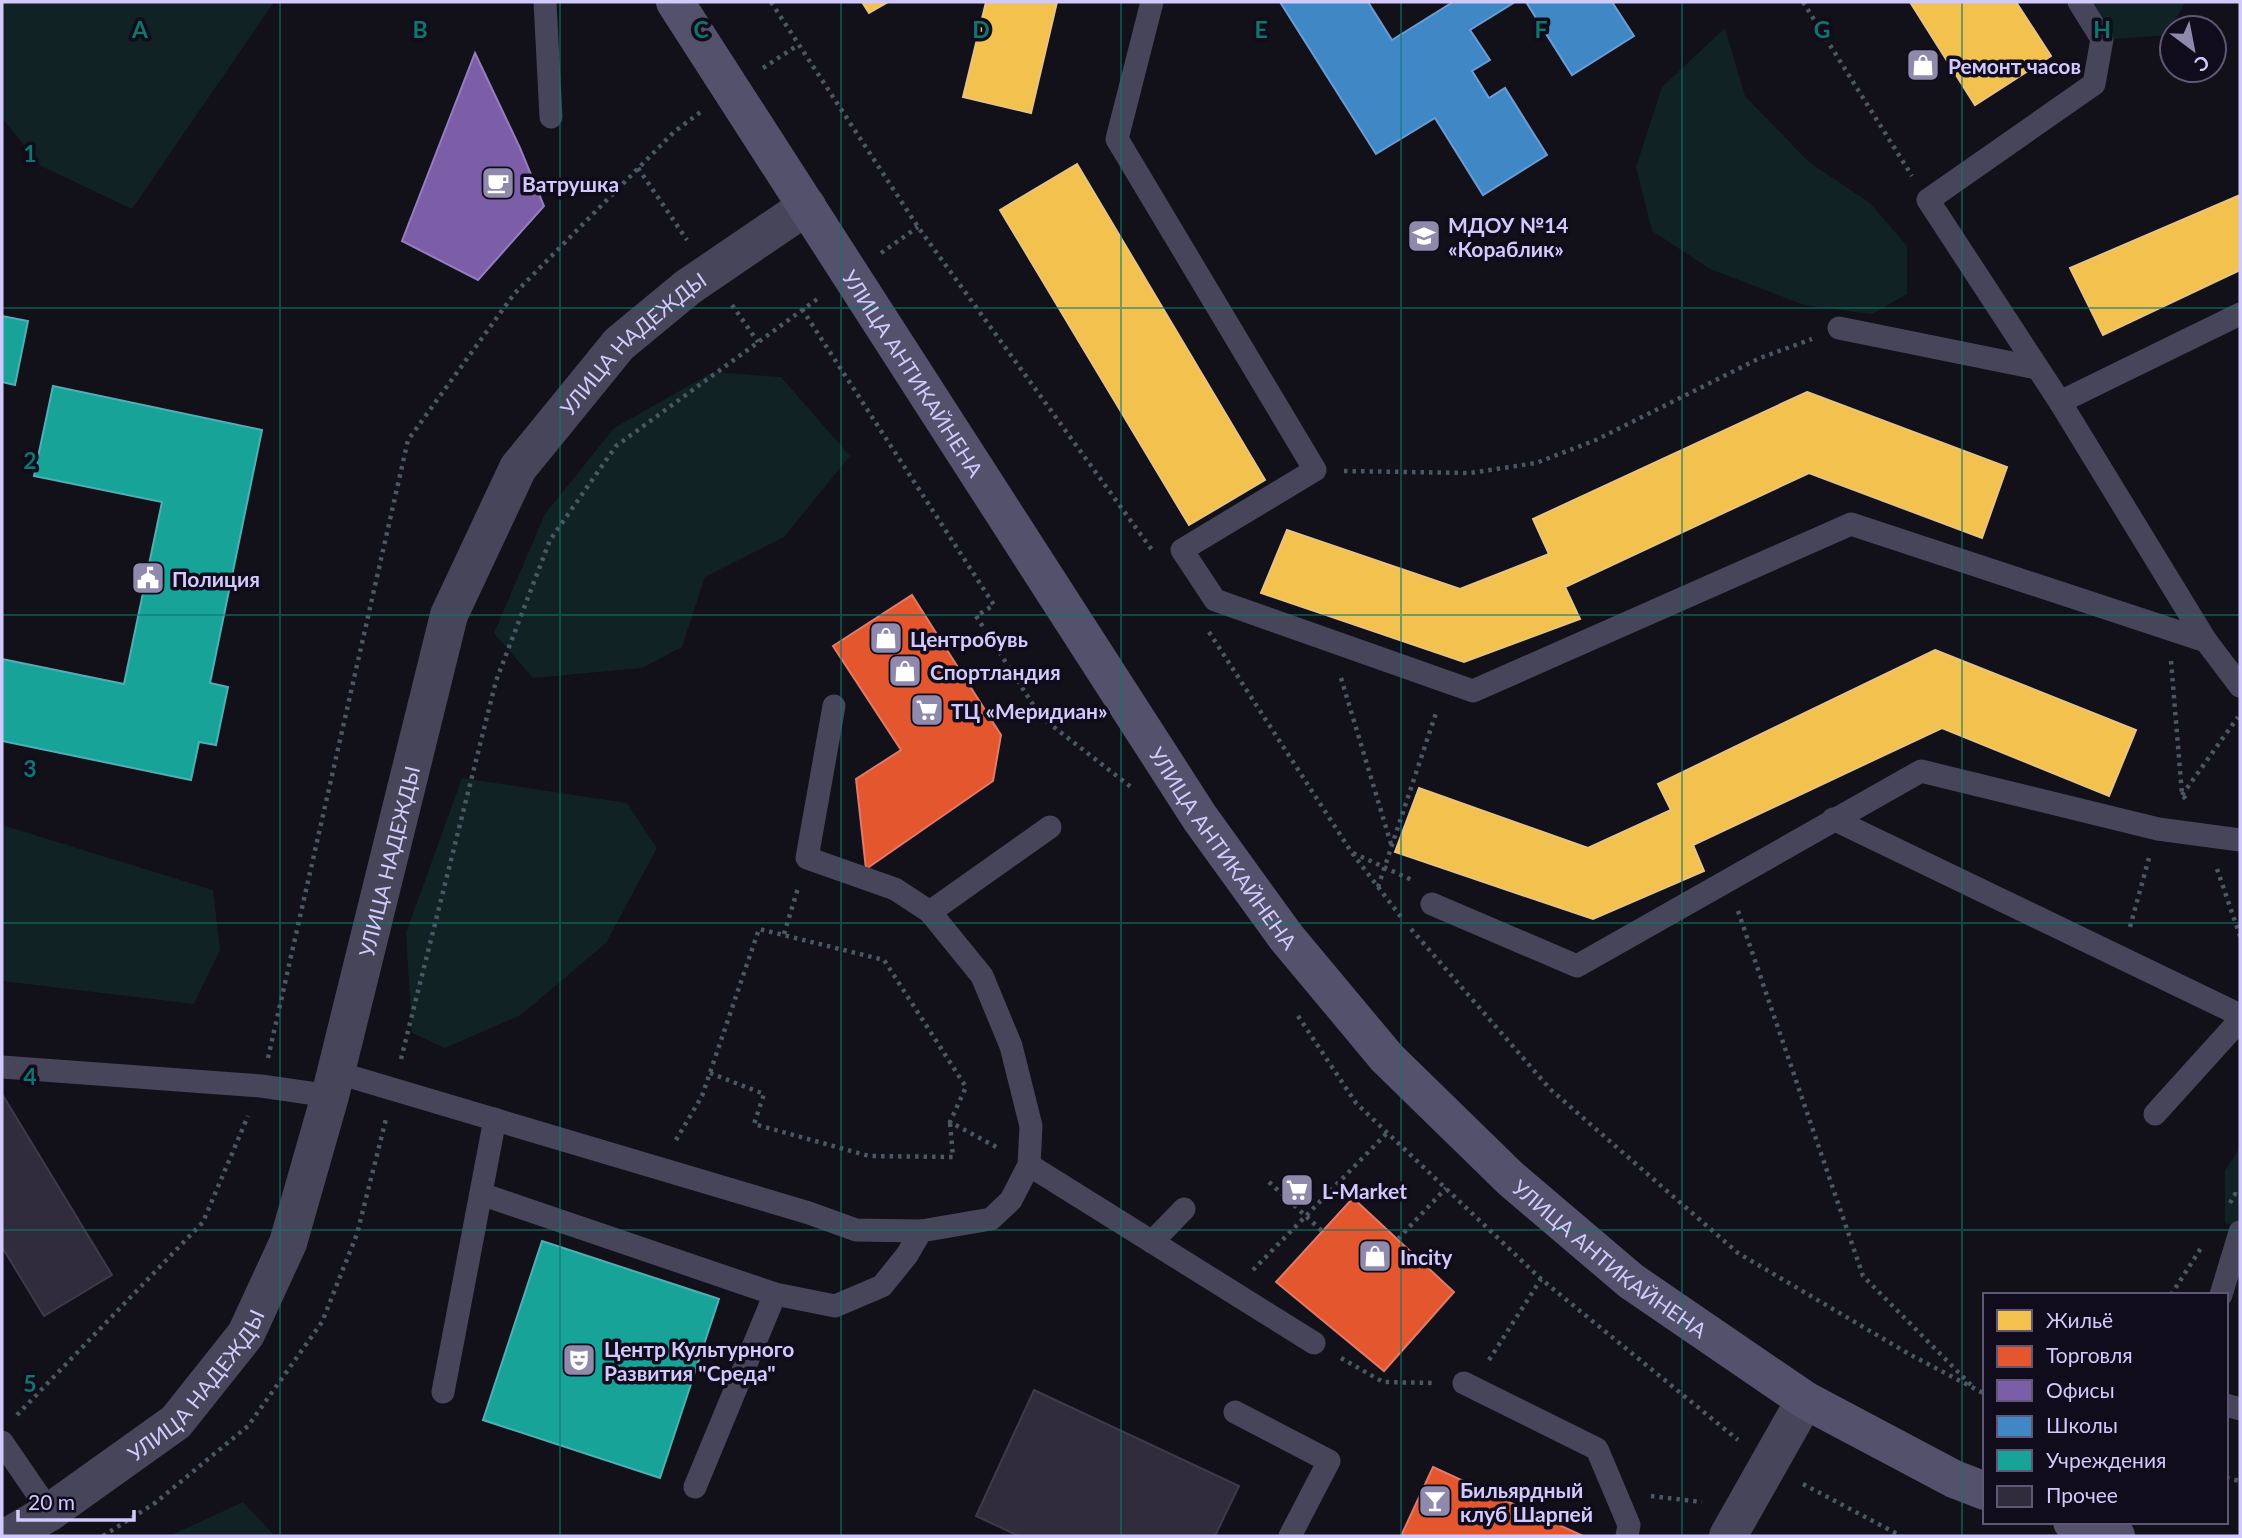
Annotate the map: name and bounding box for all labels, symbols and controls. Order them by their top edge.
north arrow [2158,14,2228,84]
text: A [131,15,149,43]
text: B [412,15,428,43]
text: C [693,15,709,43]
text: D [972,15,990,43]
text: E [1254,15,1268,43]
text: F [1534,15,1548,43]
text: G [1814,15,1830,43]
text: H [2093,15,2111,43]
shop icon: Ремонт часов [1904,46,1942,84]
text: С [2190,51,2214,77]
place label: Ремонт часов [1948,53,2081,78]
text: 1 [23,139,37,167]
cafe icon: Ватрушка [479,164,517,202]
place label: Ватрушка [522,171,619,196]
place label: МДОУ №14 «Кораблик» [1448,212,1568,261]
school or university icon: МДОУ №14 «Кораблик» [1405,217,1443,255]
street label: УЛИЦА АНТИКАЙНЕНА [838,265,990,482]
street label: УЛИЦА НАДЕЖДЫ [554,266,710,420]
text: 2 [23,446,37,474]
public building icon: Полиция [129,559,167,597]
place label: Полиция [172,566,260,591]
shop icon: Центробувь [867,619,905,657]
place label: Центробувь [910,626,1028,651]
shop icon: Спортландия [886,652,924,690]
place label: Спортландия [930,659,1061,684]
supermarket icon: ТЦ «Меридиан» [908,691,946,729]
place label: ТЦ «Меридиан» [951,698,1108,723]
street label: УЛИЦА АНТИКАЙНЕНА [1145,742,1303,954]
text: 3 [23,754,37,782]
street label: УЛИЦА НАДЕЖДЫ [353,763,424,959]
text: 4 [23,1062,37,1090]
supermarket icon: L-Market [1278,1171,1316,1209]
street label: УЛИЦА АНТИКАЙНЕНА [1508,1174,1713,1342]
place label: L-Market [1322,1178,1407,1203]
shop icon: Incity [1356,1237,1394,1275]
place label: Incity [1400,1244,1453,1269]
legend [1983,1293,2228,1524]
street label: УЛИЦА НАДЕЖДЫ [122,1305,268,1465]
text: Жильё [2046,1307,2113,1332]
place label: Центр Культурного Развития "Среда" [604,1336,794,1385]
theatre icon: Центр Культурного Развития "Среда" [560,1341,598,1379]
text: Торговля [2046,1342,2133,1367]
text: 5 [23,1369,37,1397]
text: Офисы [2046,1377,2115,1402]
text: Школы [2046,1412,2118,1437]
text: Учреждения [2046,1447,2166,1472]
place label: Бильярдный клуб Шарпей [1460,1477,1593,1526]
scale bar [18,1478,133,1522]
bar icon: Бильярдный клуб Шарпей [1416,1482,1454,1520]
text: Прочее [2046,1482,2118,1507]
text: 20 m [28,1489,75,1514]

